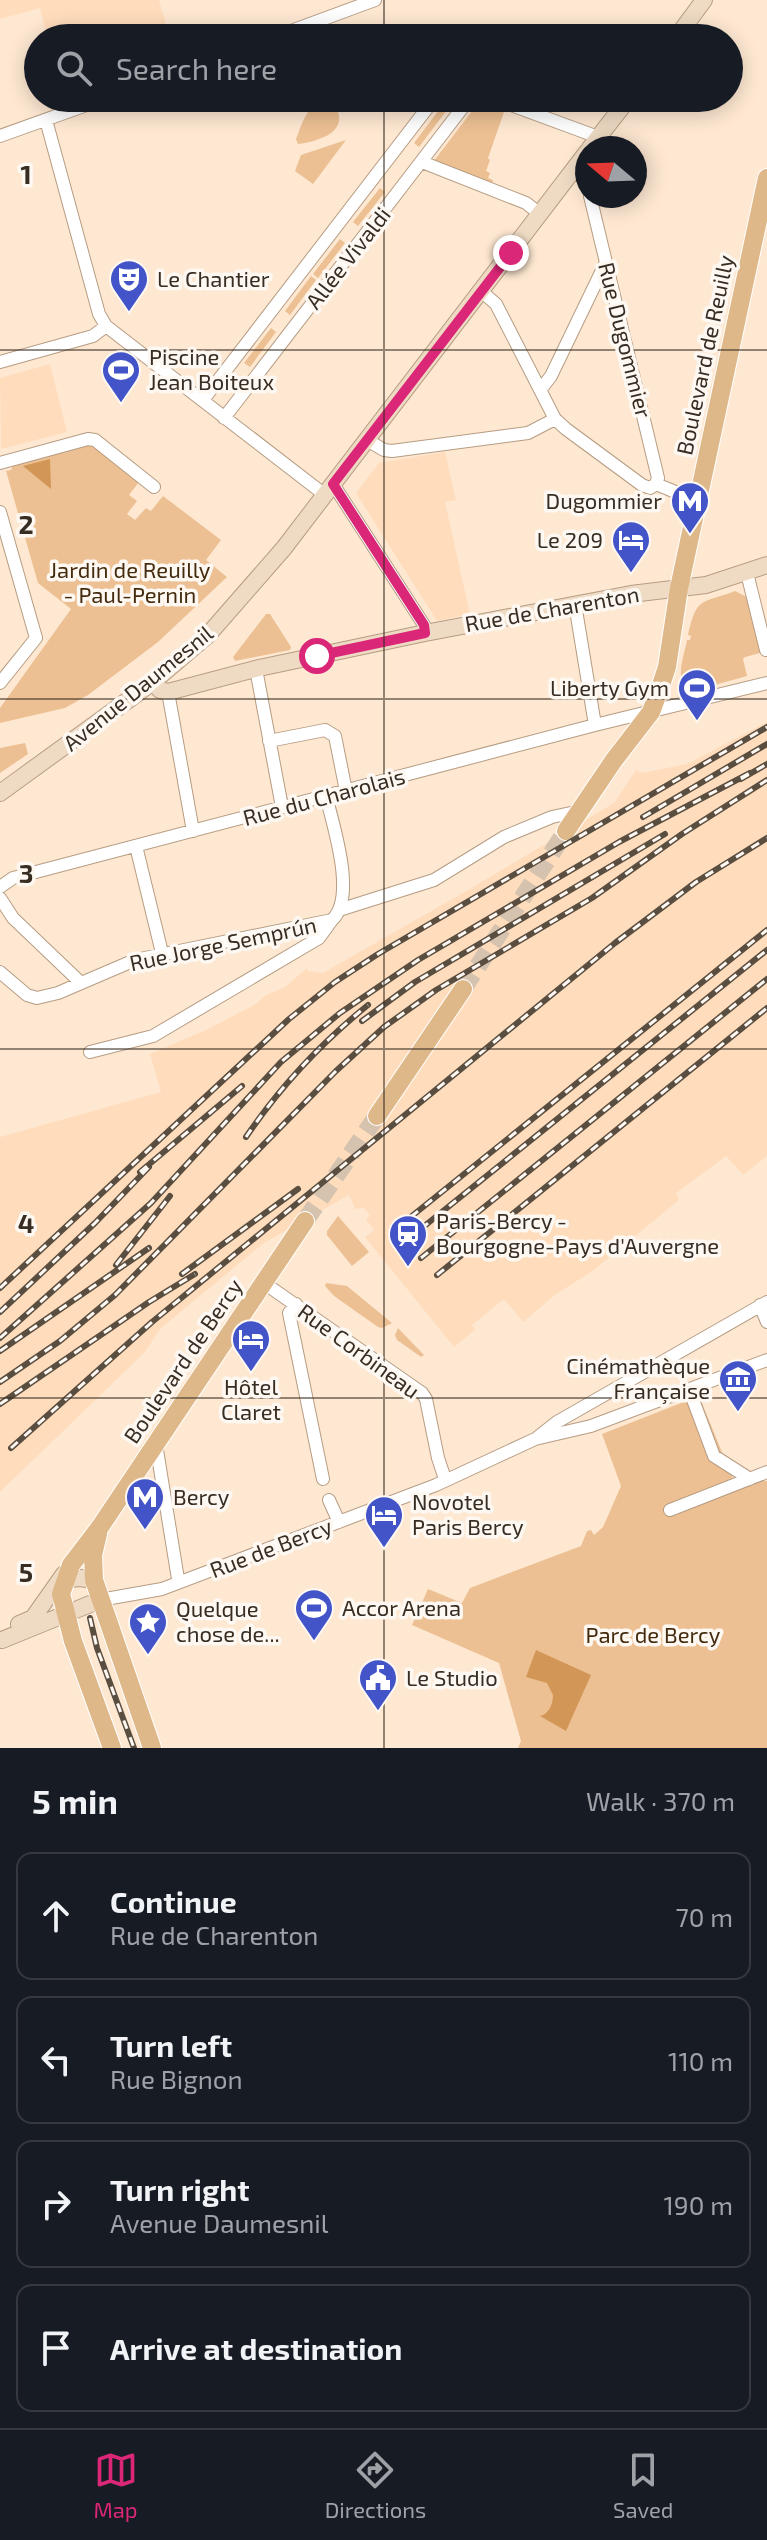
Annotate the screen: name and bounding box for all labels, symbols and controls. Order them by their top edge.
search box [24,24,743,112]
icon: search [52,46,96,90]
text: Search here [116,50,277,86]
north arrow [575,136,647,208]
text: 1 [20,158,32,189]
street label: Allée Vivaldi [299,201,395,313]
route end [493,235,529,271]
street label: Boulevard de Reuilly [670,252,738,457]
theatre icon: Le Chantier [108,258,150,313]
street label: Rue Dugommier [594,259,658,420]
place label: Le Chantier [157,265,270,291]
place label: Piscine Jean Boiteux [149,343,274,394]
sports icon: Piscine Jean Boiteux [100,349,142,404]
metro station icon: Dugommier [669,480,711,535]
place label: Dugommier [546,487,662,513]
text: 2 [18,508,34,539]
hotel icon: Le 209 [610,519,652,574]
place label: Le 209 [537,526,603,552]
park label: Jardin de Reuilly - Paul-Pernin [50,556,211,607]
street label: Rue de Charenton [463,580,641,636]
street label: Avenue Daumesnil [57,619,218,756]
route start [299,638,335,674]
sports icon: Liberty Gym [676,667,718,722]
place label: Liberty Gym [550,674,669,700]
street label: Rue du Charolais [240,762,408,830]
text: 3 [19,857,33,888]
street label: Rue Jorge Semprún [127,911,319,976]
text: 4 [18,1207,34,1238]
place label: Paris-Bercy - Bourgogne-Pays d'Auvergne [436,1207,719,1258]
station icon: Paris-Bercy - Bourgogne-Pays d'Auvergne [387,1213,429,1268]
street label: Boulevard de Bercy [118,1273,247,1447]
street label: Rue Corbineau [294,1297,425,1403]
hotel icon: Hôtel Claret [230,1318,272,1373]
place label: Cinémathèque Française [566,1352,710,1405]
museum icon: Cinémathèque Française [717,1358,759,1413]
place label: Hôtel Claret [221,1373,281,1424]
metro station icon: Bercy [124,1476,166,1531]
place label: Bercy [173,1483,230,1509]
place label: Novotel Paris Bercy [412,1488,524,1539]
hotel icon: Novotel Paris Bercy [363,1494,405,1549]
street label: Rue de Bercy [206,1512,336,1582]
text: 5 [19,1556,33,1587]
sports icon: Accor Arena [293,1587,335,1642]
place label: Accor Arena [342,1594,461,1620]
place label: Quelque chose de... [176,1595,279,1646]
place icon: Quelque chose de... [127,1601,169,1656]
park label: Parc de Bercy [586,1621,721,1647]
public building icon: Le Studio [357,1657,399,1712]
place label: Le Studio [406,1664,498,1690]
text: 5 min [32,1780,118,1821]
text: Walk · 370 m [586,1785,735,1816]
text: Continue [110,1883,237,1919]
icon: ahead [34,1894,78,1938]
text: 70 m [675,1901,733,1932]
text: Rue de Charenton [110,1919,318,1950]
text: Turn left [110,2027,232,2063]
icon: left [34,2038,78,2082]
text: 110 m [668,2045,733,2076]
text: Rue Bignon [110,2063,243,2094]
text: Turn right [110,2171,250,2207]
icon: right [34,2182,78,2226]
text: 190 m [664,2189,733,2220]
text: Avenue Daumesnil [110,2207,329,2238]
icon: arrive [34,2326,78,2370]
text: Arrive at destination [110,2330,402,2366]
tab: Map [94,2448,138,2522]
tab: Directions [325,2448,426,2522]
tab: Saved [613,2448,673,2522]

